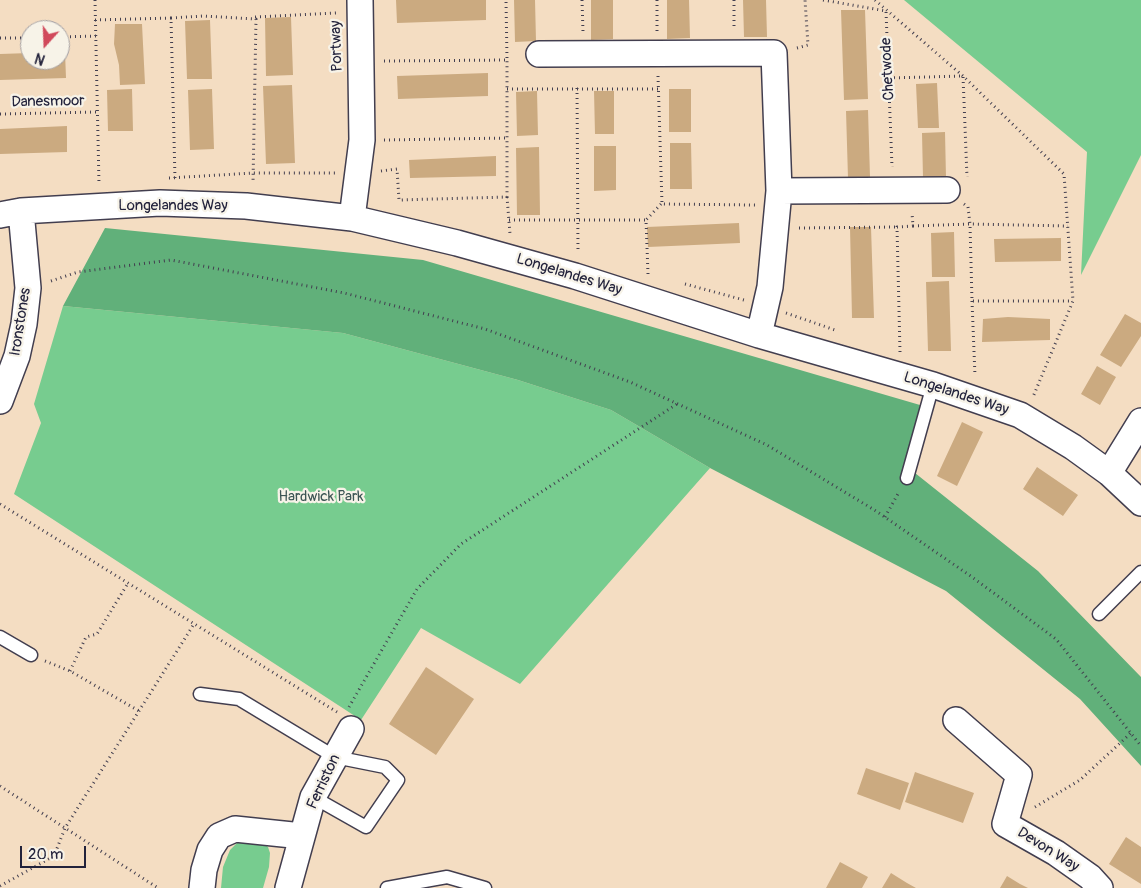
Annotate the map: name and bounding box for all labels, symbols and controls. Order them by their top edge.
north arrow [20,20,70,70]
street label: Portway [327,20,347,72]
street label: Chetwode [877,37,899,101]
text: N [33,49,47,68]
street label: Danesmoor [11,92,85,112]
street label: Longelandes Way [118,197,228,215]
street label: Longelandes Way [514,250,624,300]
street label: Ironstones [7,287,35,357]
street label: Longelandes Way [901,369,1011,419]
park label: Hardwick Park [278,488,364,506]
street label: Ferriston [303,752,345,812]
street label: Devon Way [1014,824,1082,876]
scale bar [22,836,89,868]
text: 20 m [28,845,63,864]

